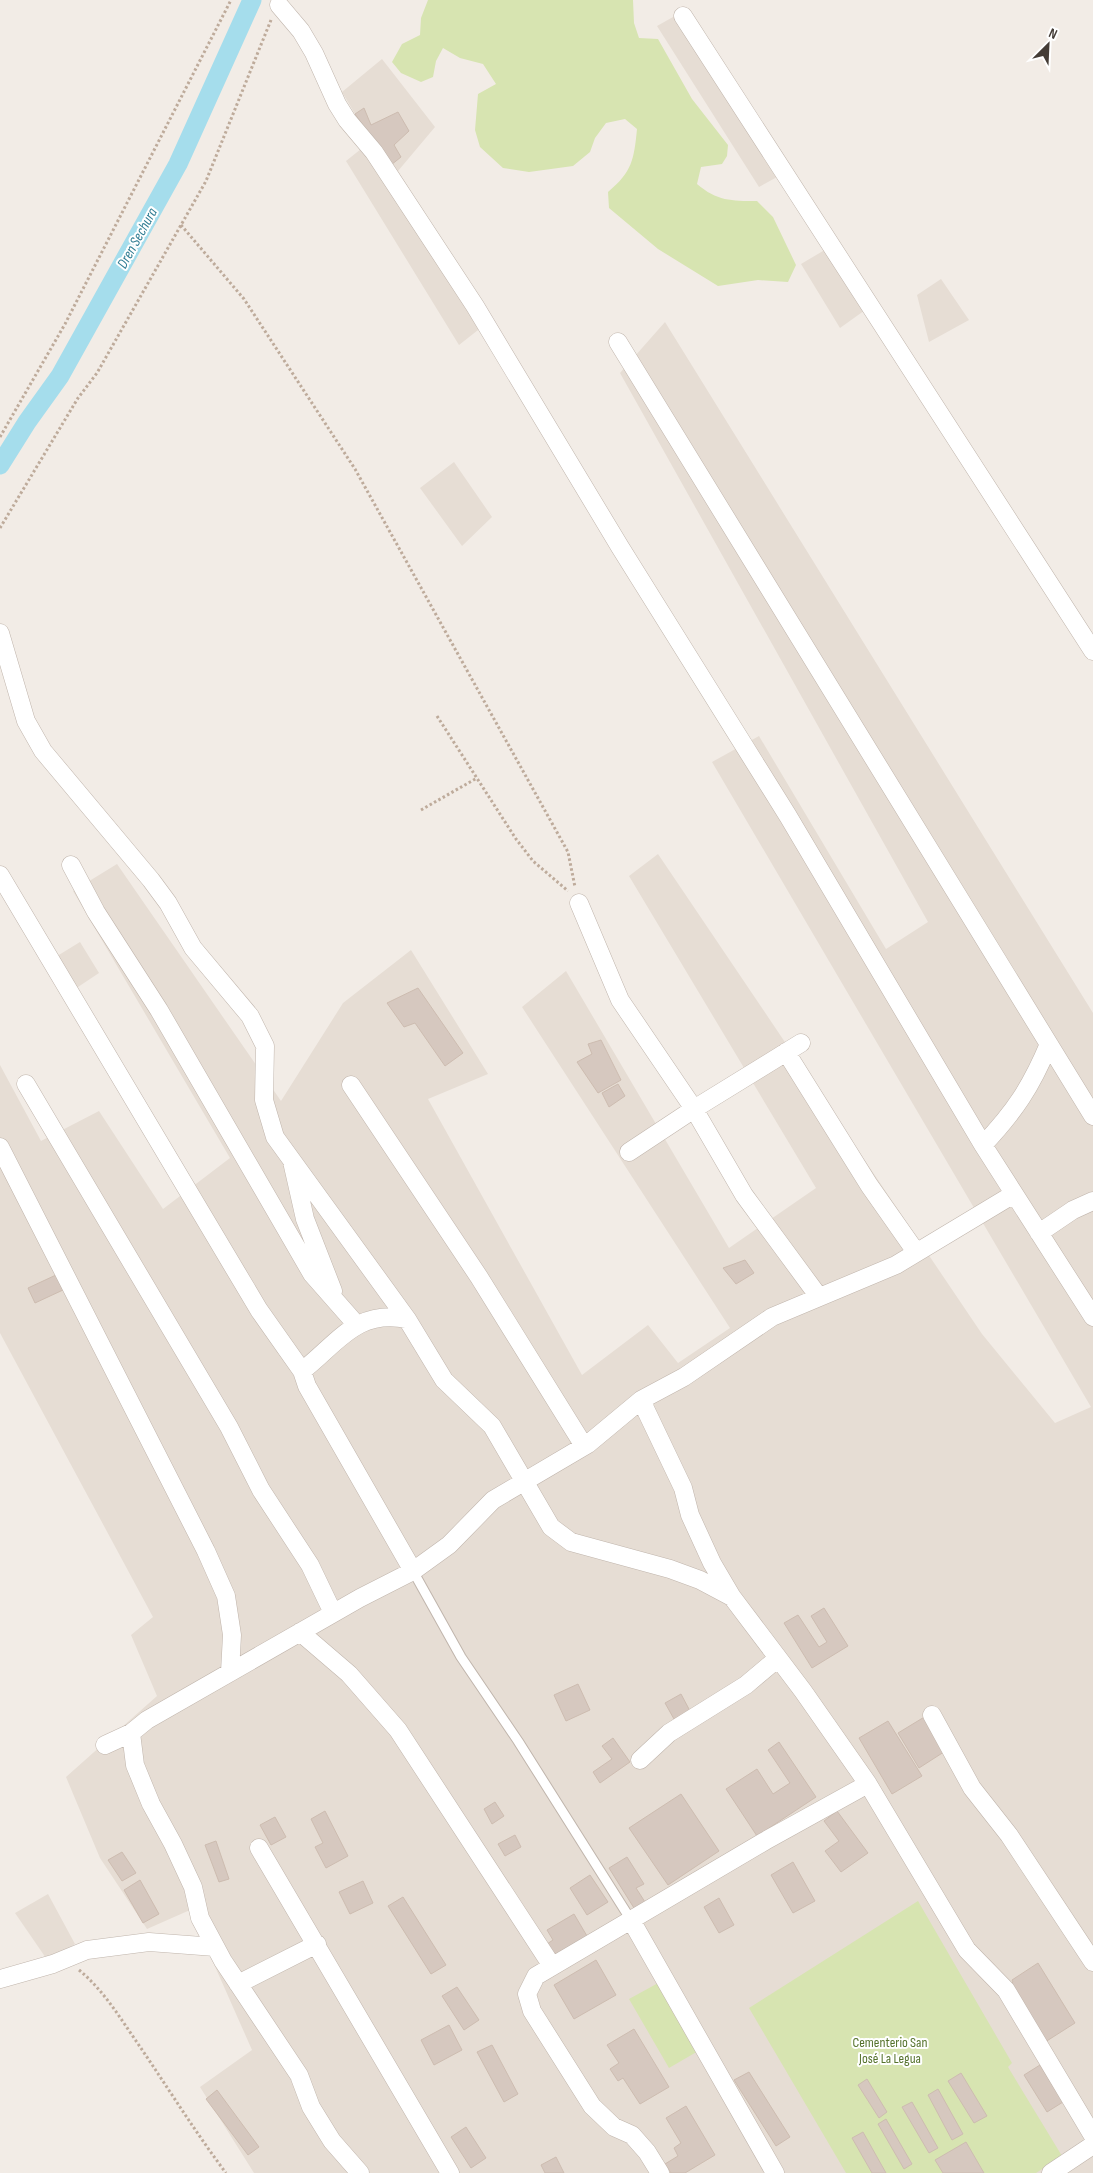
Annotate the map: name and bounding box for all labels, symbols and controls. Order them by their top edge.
north arrow [1023,20,1073,70]
text: N [1046,24,1060,43]
water label: Dren Sechura [113,205,162,272]
park label: Cementerio San José La Legua [853,2034,927,2067]

